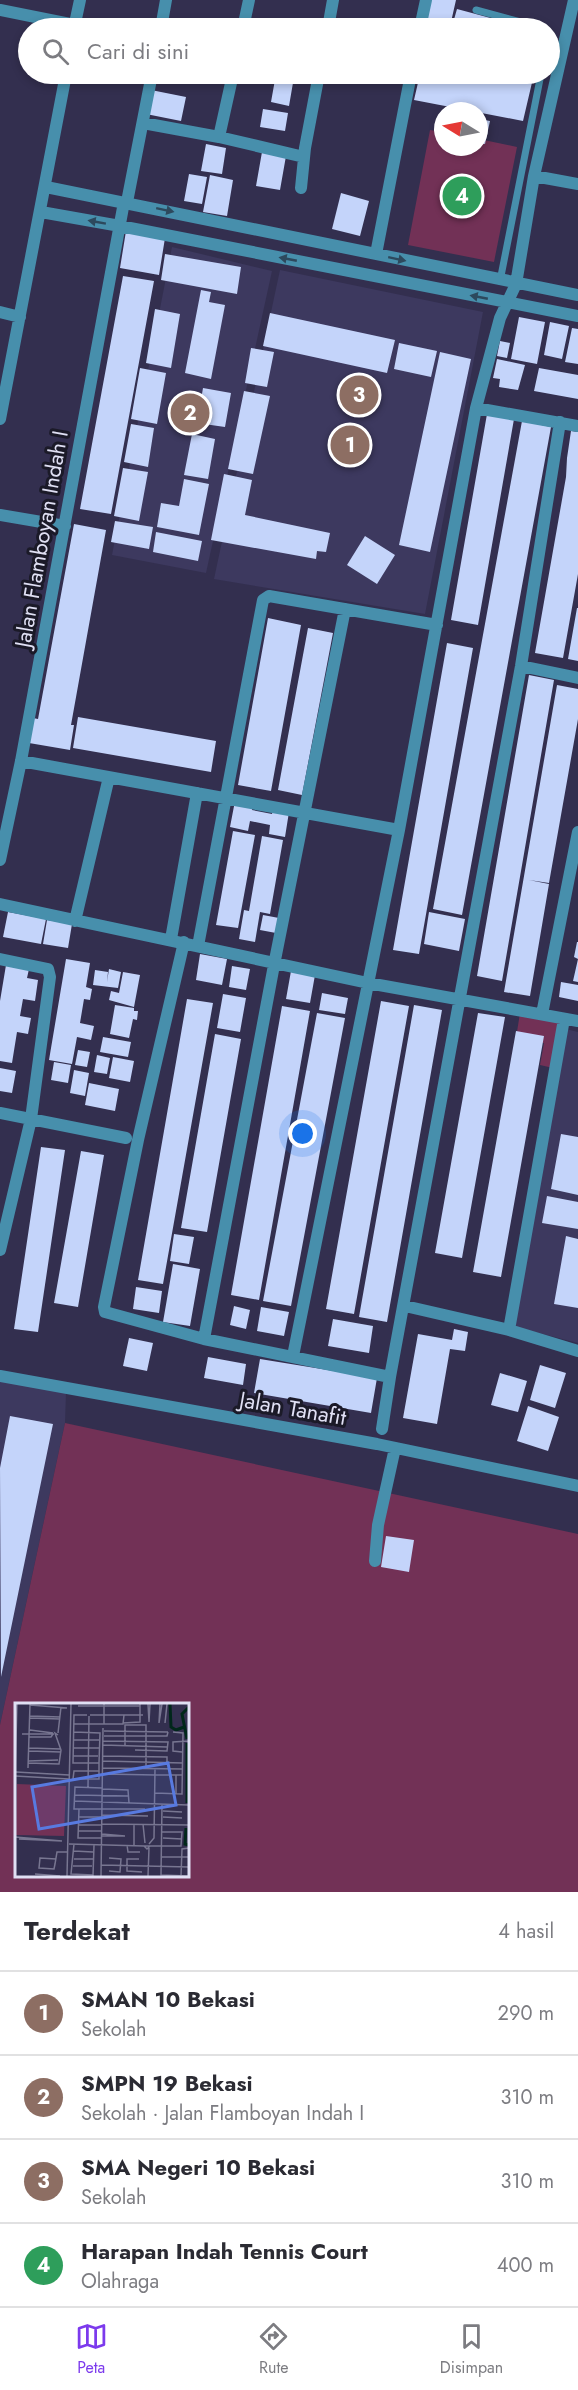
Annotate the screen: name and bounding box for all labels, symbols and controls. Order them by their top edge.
search box [18,18,560,84]
icon: search [39,35,72,68]
text: Cari di sini [87,35,189,67]
north arrow [434,102,488,156]
pin: 4 [442,174,482,218]
one-way arrow [156,206,175,215]
one-way arrow [87,217,106,226]
one-way arrow [278,254,297,263]
one-way arrow [388,255,407,264]
one-way arrow [470,292,489,301]
pin: 3 [340,372,378,418]
pin: 2 [170,390,210,436]
pin: 1 [330,422,370,468]
street label: Jalan Flamboyan Indah I [6,428,76,653]
your location [288,1119,317,1148]
street label: Jalan Tanafit [234,1382,350,1433]
inset map [15,1703,189,1877]
text: Terdekat [24,1912,130,1950]
text: 4 hasil [498,1917,554,1946]
text: SMAN 10 Bekasi [81,1983,255,2015]
text: 1 [38,1999,49,2028]
text: 290 m [498,1999,554,2028]
text: Sekolah [81,2015,146,2044]
text: SMPN 19 Bekasi [81,2067,253,2099]
text: 2 [37,2083,50,2112]
text: 310 m [500,2083,554,2112]
text: Sekolah · Jalan Flamboyan Indah I [81,2099,364,2128]
text: SMA Negeri 10 Bekasi [81,2151,315,2183]
text: 3 [37,2167,50,2196]
text: 310 m [500,2167,554,2196]
text: Sekolah [81,2183,146,2212]
text: Harapan Indah Tennis Court [81,2235,368,2267]
text: 4 [37,2251,50,2280]
text: 400 m [497,2251,554,2280]
text: Olahraga [81,2267,159,2296]
tab: Peta [75,2320,108,2379]
tab: Rute [257,2320,290,2379]
tab: Disimpan [440,2320,503,2379]

